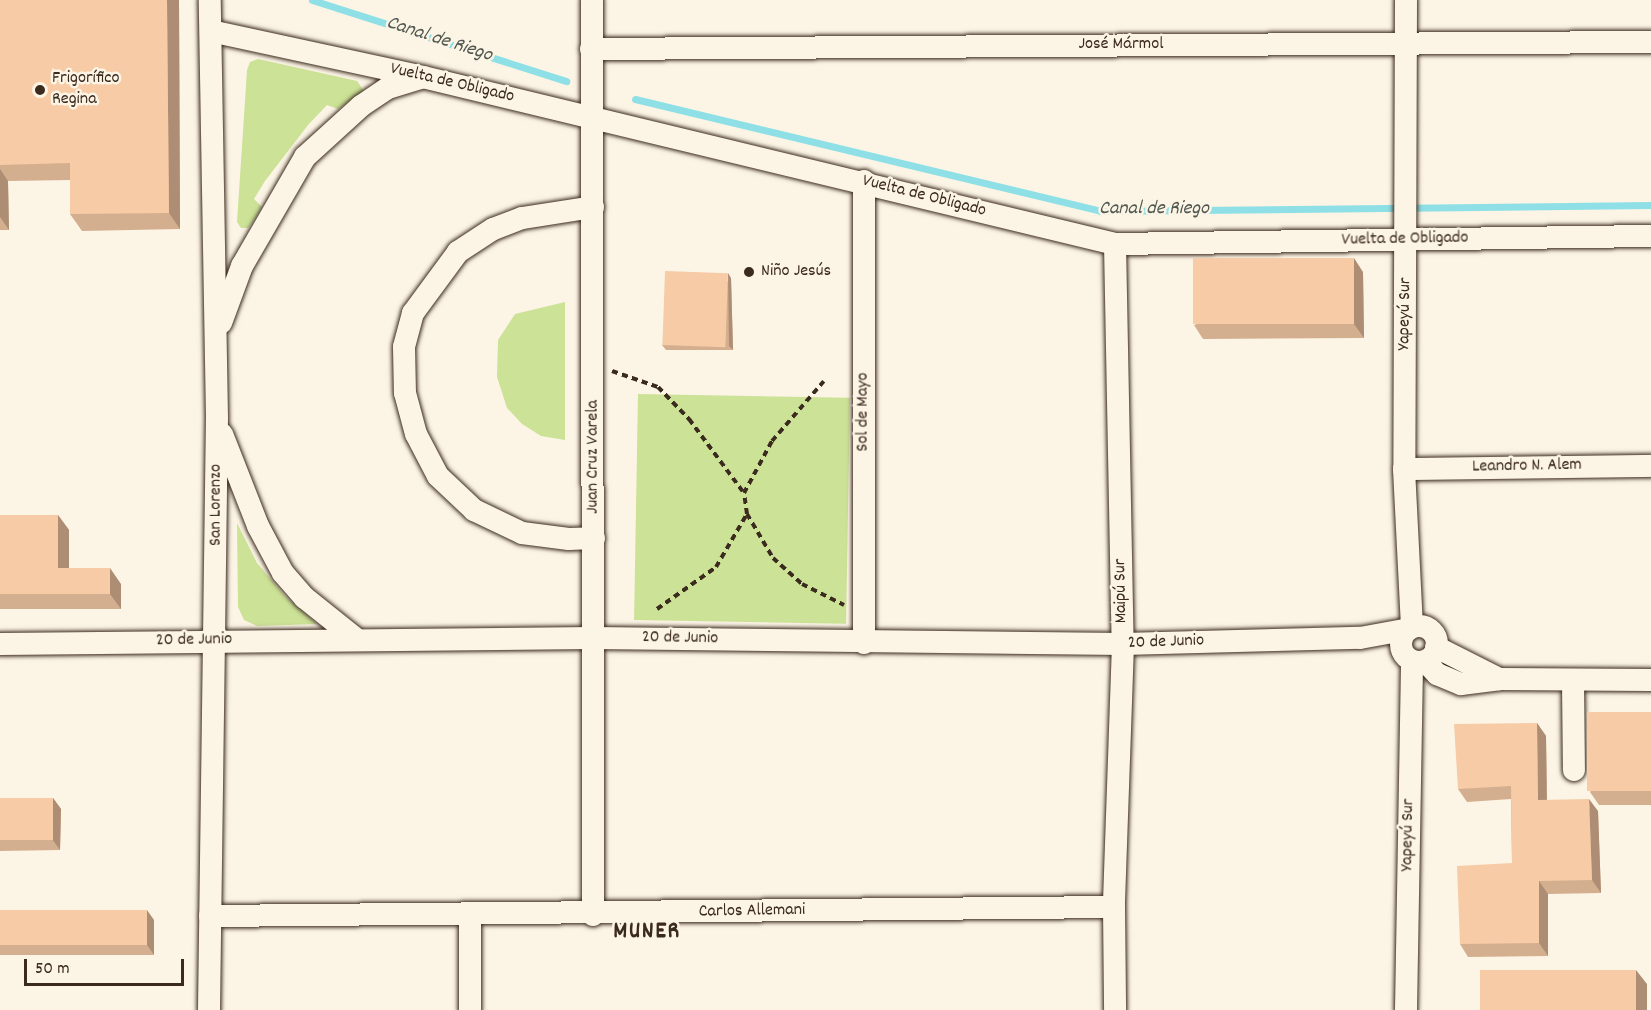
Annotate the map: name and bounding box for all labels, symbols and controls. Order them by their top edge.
water label: Canal de Riego [383,12,495,68]
street label: José Mármol [1079,34,1163,56]
street label: Vuelta de Obligado [388,59,516,109]
place label: Frigorífico Regina [52,69,119,112]
marker: Frigorífico Regina [33,83,47,97]
street label: Vuelta de Obligado [860,171,988,223]
water label: Canal de Riego [1099,197,1209,221]
street label: Vuelta de Obligado [1341,228,1469,252]
place label: Niño Jesús [761,261,831,283]
marker: Niño Jesús [742,265,756,279]
street label: Yapeyú Sur [1395,277,1417,351]
street label: Sol de Mayo [853,372,875,452]
street label: Juan Cruz Varela [583,400,605,514]
street label: Leandro N. Alem [1472,455,1582,479]
street label: San Lorenzo [206,464,228,546]
street label: Maipú Sur [1111,558,1133,624]
street label: 20 de Junio [642,628,718,650]
street label: 20 de Junio [156,630,232,652]
street label: 20 de Junio [1128,631,1204,655]
street label: Yapeyú Sur [1398,798,1420,872]
street label: Carlos Allemani [698,900,806,924]
district label: MUNER [613,919,681,947]
scale bar [27,947,188,985]
text: 50 m [35,957,70,982]

